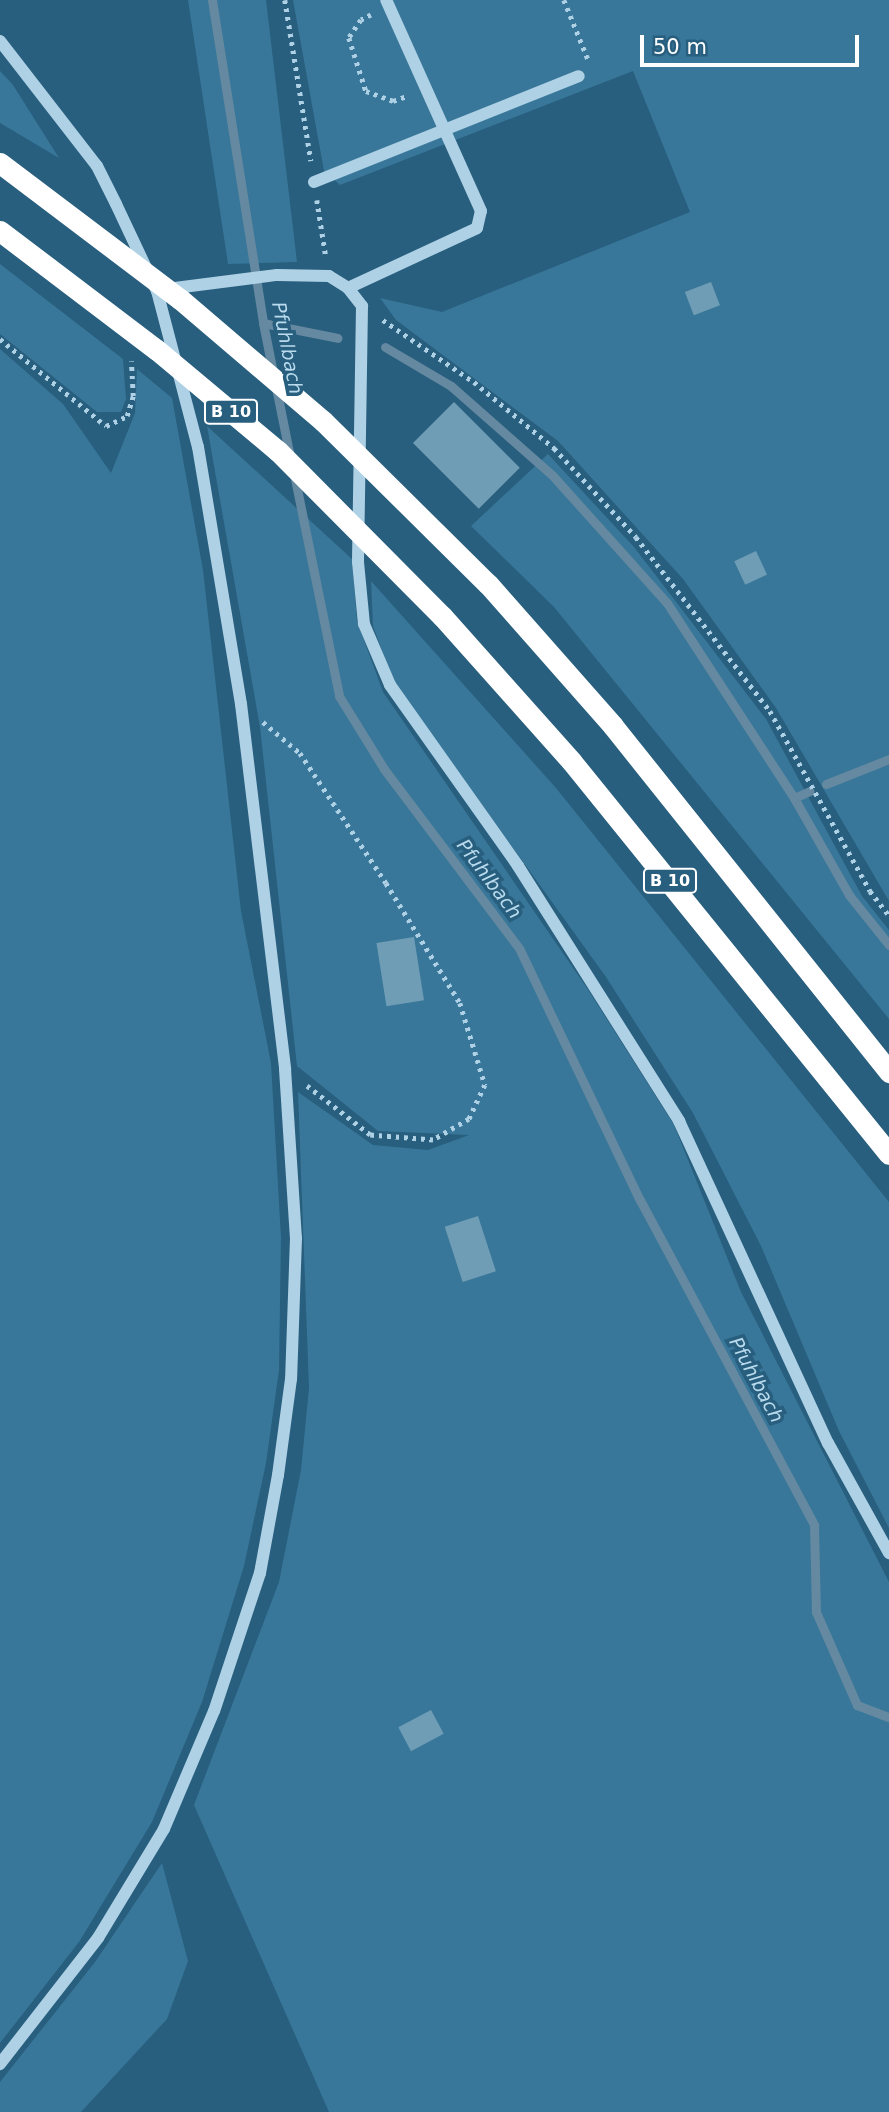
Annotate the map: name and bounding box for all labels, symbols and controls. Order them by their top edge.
scale bar [644,21,863,65]
text: 50 m [653,35,707,59]
water label: Pfuhlbach [267,300,307,396]
road number: B 10 [203,400,259,424]
water label: Pfuhlbach [452,835,526,923]
road number: B 10 [642,868,698,894]
water label: Pfuhlbach [724,1333,788,1427]

